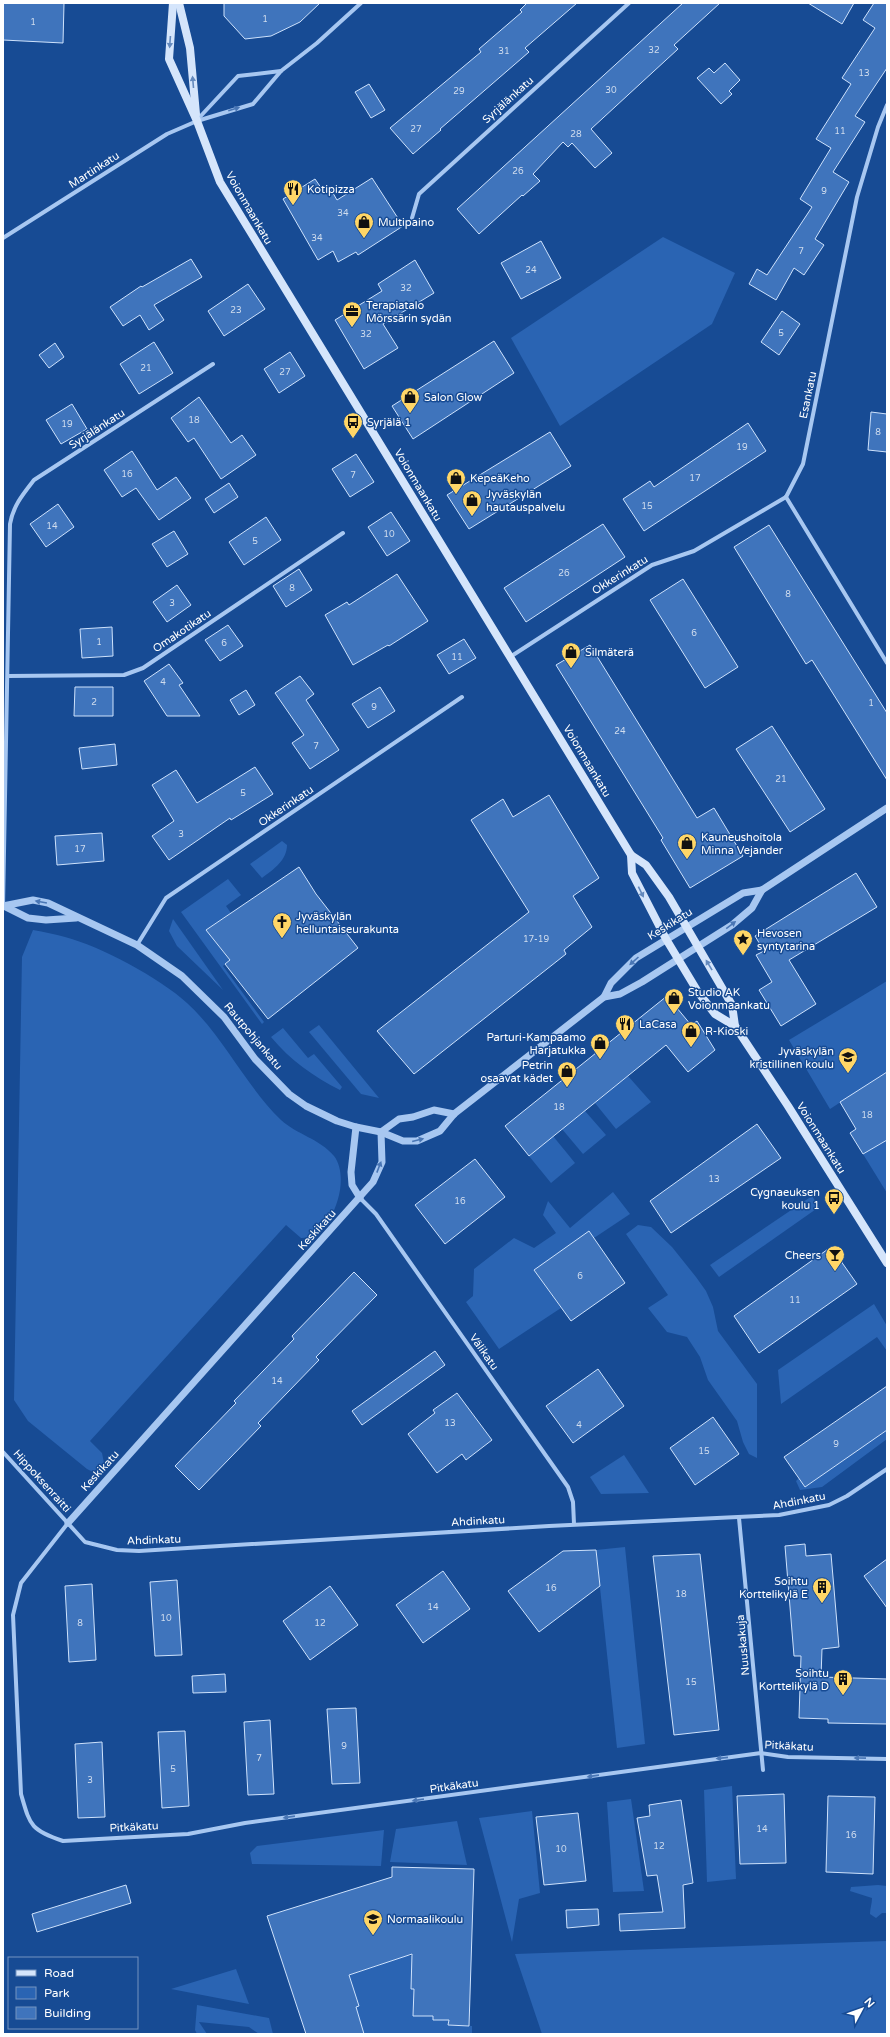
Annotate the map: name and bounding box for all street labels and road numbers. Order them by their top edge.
street label: Syrjälänkatu [480,74,536,126]
street label: Martinkatu [66,149,122,191]
street label: Voionmaankatu [223,169,275,247]
street label: Esankatu [797,370,819,420]
street label: Syrjälänkatu [67,406,127,452]
street label: Voionmaankatu [391,447,445,523]
street label: Okkerinkatu [590,553,650,597]
street label: Omakotikatu [150,607,214,655]
street label: Voionmaankatu [560,723,614,799]
street label: Okkerinkatu [256,783,316,829]
street label: Keskikatu [645,905,695,943]
street label: Rautpohjankatu [221,1000,285,1072]
street label: Voionmaankatu [794,1100,848,1176]
street label: Keskikatu [295,1207,339,1253]
street label: Välikatu [467,1331,501,1373]
street label: Hippoksenraitti [10,1447,74,1515]
street label: Keskikatu [78,1448,122,1494]
street label: Ahdinkatu [771,1489,827,1513]
street label: Ahdinkatu [451,1513,505,1529]
street label: Ahdinkatu [127,1533,181,1547]
street label: Nuuskakuja [734,1614,752,1676]
street label: Pitkäkatu [764,1738,814,1754]
street label: Pitkäkatu [429,1776,479,1796]
street label: Pitkäkatu [109,1819,159,1835]

